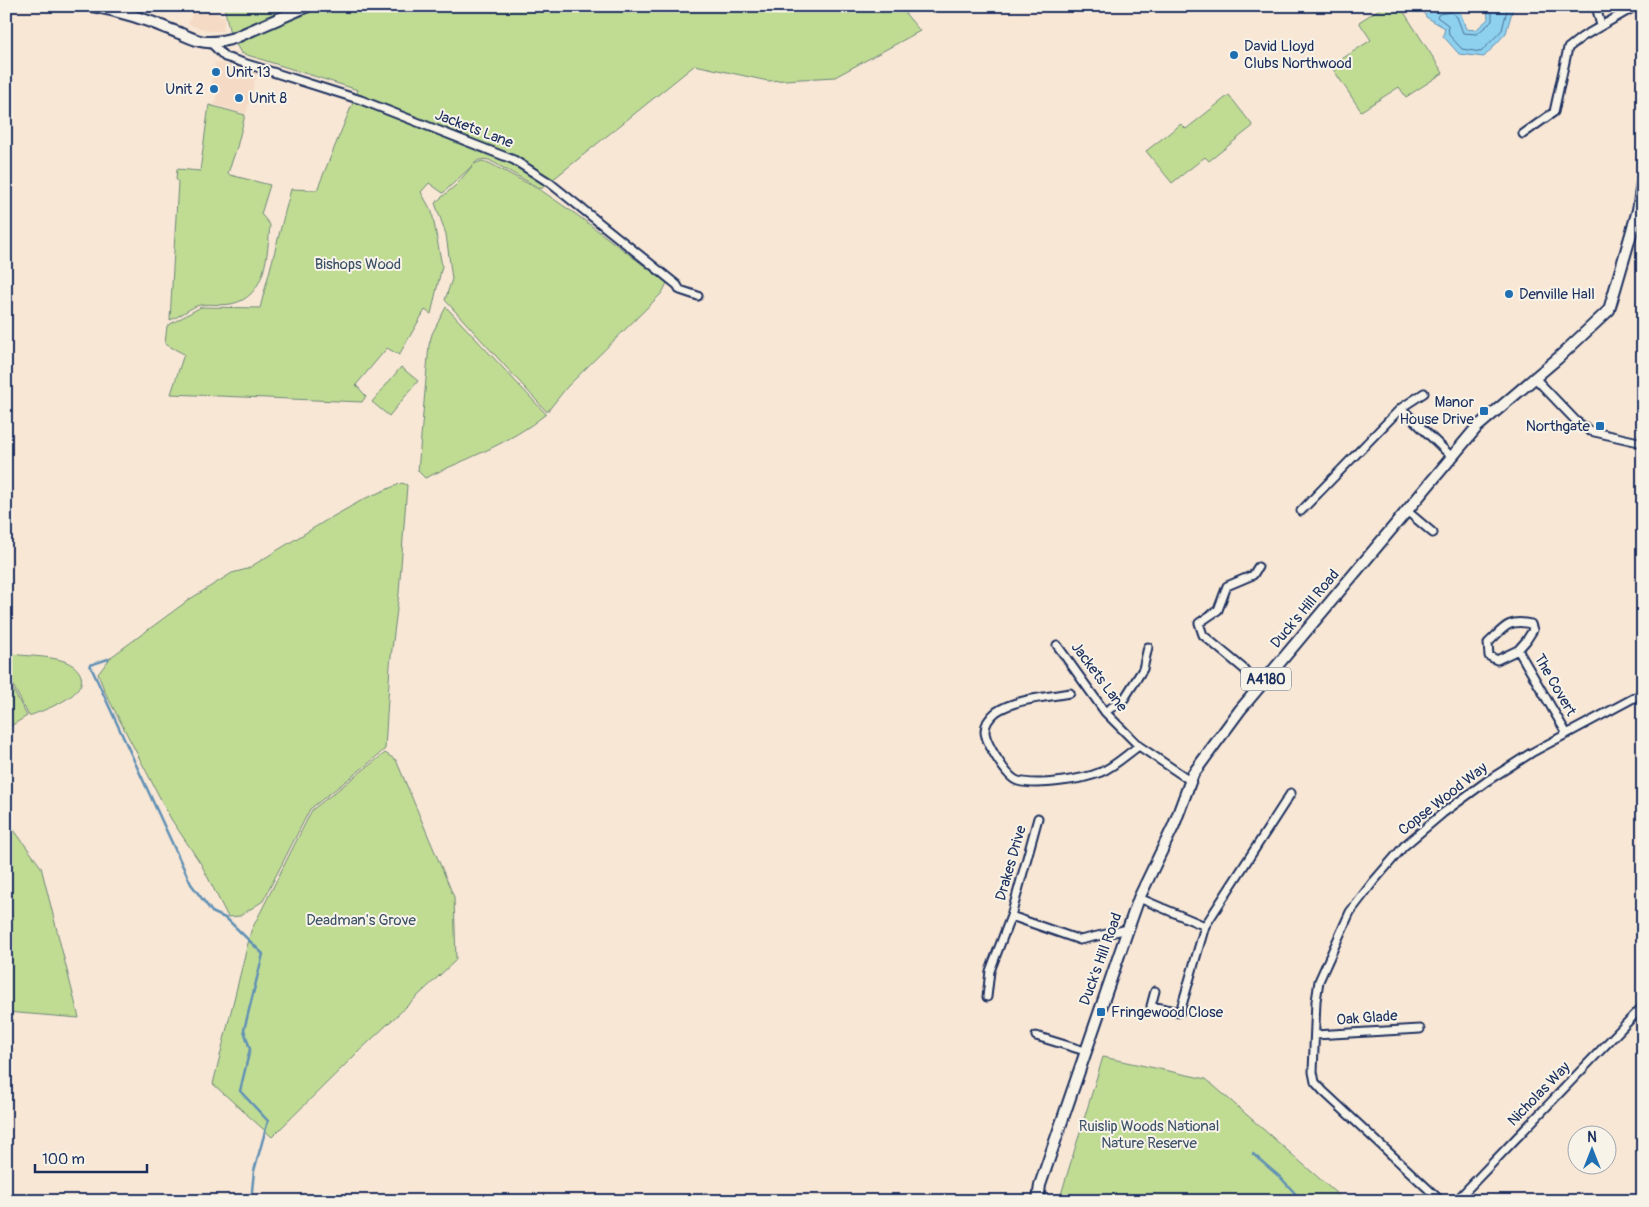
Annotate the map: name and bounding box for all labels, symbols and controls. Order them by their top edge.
place label: David Lloyd Clubs Northwood [1244,37,1352,73]
marker: David Lloyd Clubs Northwood [1228,49,1240,61]
place label: Unit 13 [226,63,271,82]
marker: Unit 13 [210,66,222,78]
place label: Unit 2 [165,80,204,99]
marker: Unit 2 [208,83,220,95]
place label: Unit 8 [249,89,287,108]
marker: Unit 8 [233,92,245,104]
street label: Jackets Lane [432,105,516,153]
park label: Bishops Wood [315,255,401,274]
place label: Denville Hall [1519,285,1595,304]
marker: Denville Hall [1503,288,1515,300]
place label: Manor House Drive [1400,393,1475,429]
marker: Manor House Drive [1478,405,1490,417]
place label: Northgate [1526,417,1591,436]
marker: Northgate [1594,420,1606,432]
street label: Duck's Hill Road [1267,566,1343,652]
street label: Jackets Lane [1067,638,1132,716]
street label: The Covert [1530,650,1581,720]
road number: A4180 [1241,668,1291,691]
street label: Copse Wood Way [1395,758,1492,840]
street label: Drakes Drive [991,823,1031,903]
street label: Duck's Hill Road [1075,910,1127,1008]
park label: Deadman's Grove [306,911,416,930]
place label: Fringewood Close [1111,1003,1224,1022]
marker: Fringewood Close [1095,1006,1107,1018]
street label: Oak Glade [1336,1006,1399,1030]
street label: Nicholas Way [1504,1057,1575,1130]
park label: Ruislip Woods National Nature Reserve [1079,1117,1219,1153]
north arrow [1566,1124,1616,1174]
text: N [1587,1129,1597,1146]
scale bar [35,1142,148,1174]
text: 100 m [42,1150,85,1169]

